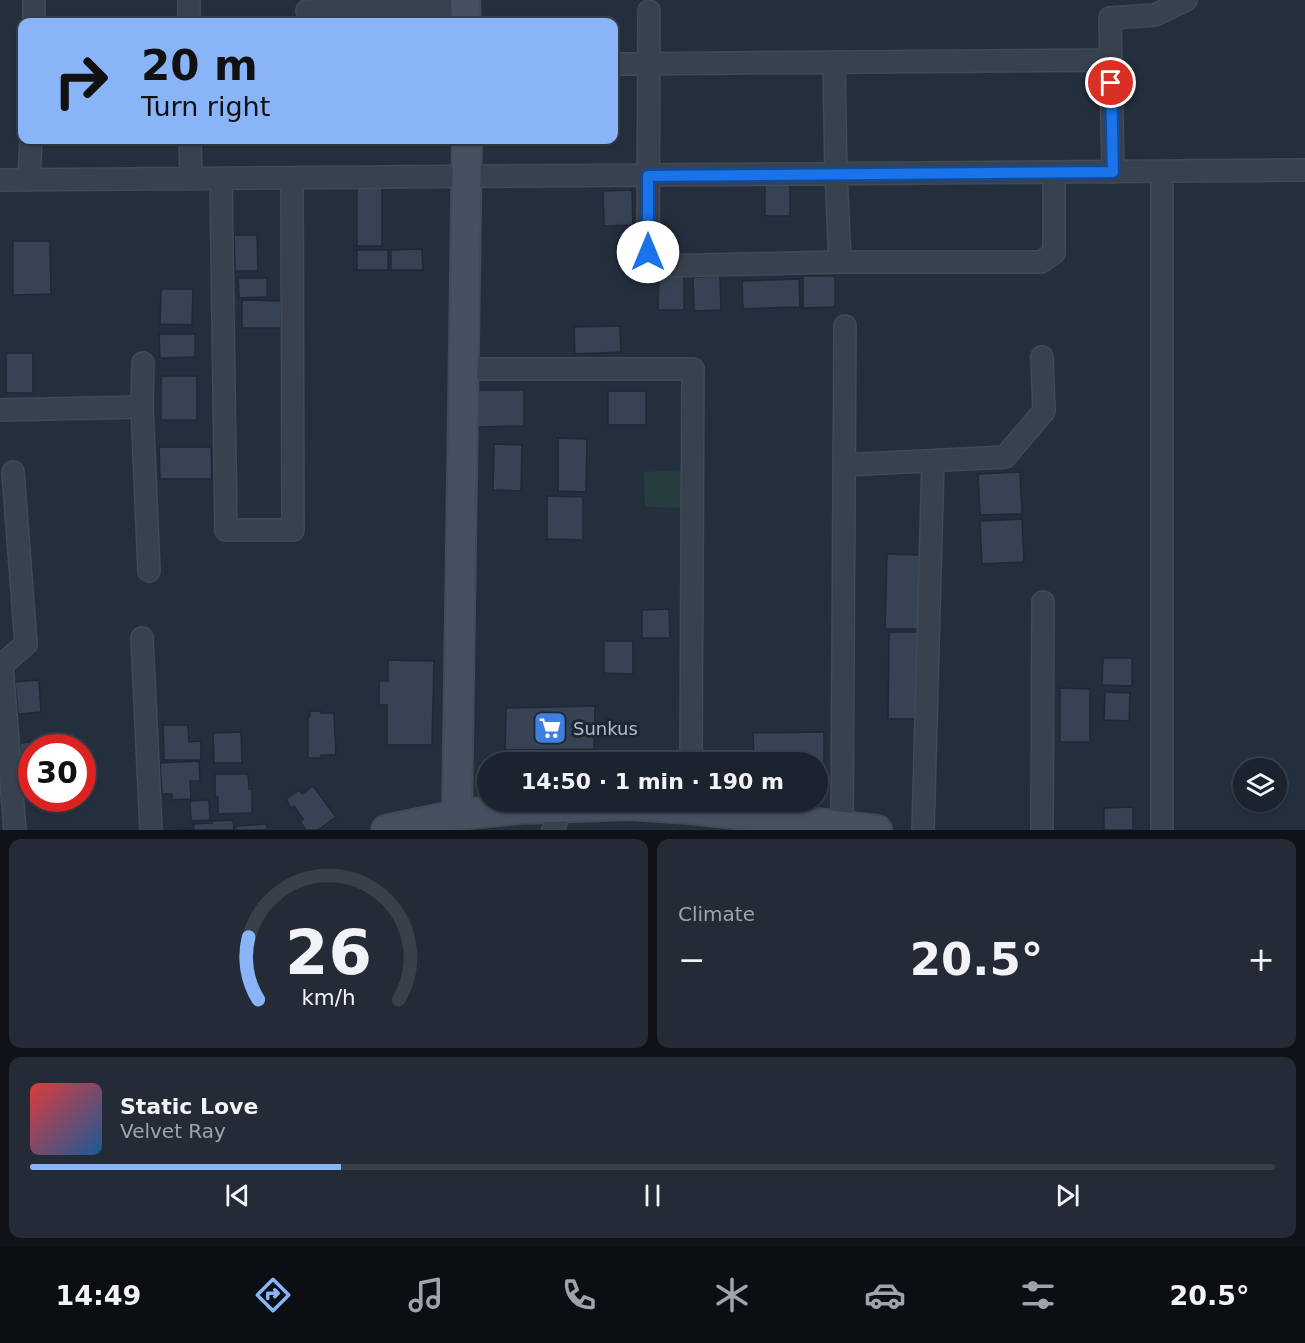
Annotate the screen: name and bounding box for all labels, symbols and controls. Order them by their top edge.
text: 20 m [141,41,258,90]
icon: right [42,42,120,120]
pin [1085,57,1136,108]
icon: arrive [1094,66,1127,99]
text: Turn right [141,91,270,122]
position arrow [616,220,680,284]
supermarket icon: Sunkus [532,710,568,746]
place label: Sunkus [573,718,638,739]
speed limit sign: 30 [18,734,96,812]
map controls [1233,758,1287,812]
button: layers [1233,758,1287,812]
text: 14:50 · 1 min · 190 m [521,769,784,794]
text: Climate [678,902,755,926]
text: 26 [285,916,372,989]
text: 20.5° [910,933,1043,986]
text: − [678,940,706,979]
text: + [1247,940,1275,979]
text: km/h [301,986,356,1011]
text: Static Love [120,1094,258,1119]
text: Velvet Ray [120,1119,226,1143]
icon: previous [221,1179,254,1212]
icon: pause [636,1179,669,1212]
icon: next [1051,1179,1084,1212]
icon: directions [252,1274,294,1316]
icon: music [405,1274,447,1316]
icon: phone [558,1274,600,1316]
icon: climate [711,1274,753,1316]
icon: car [864,1274,906,1316]
icon: filters [1017,1274,1059,1316]
text: 14:49 [55,1280,141,1311]
text: 20.5° [1169,1280,1250,1311]

